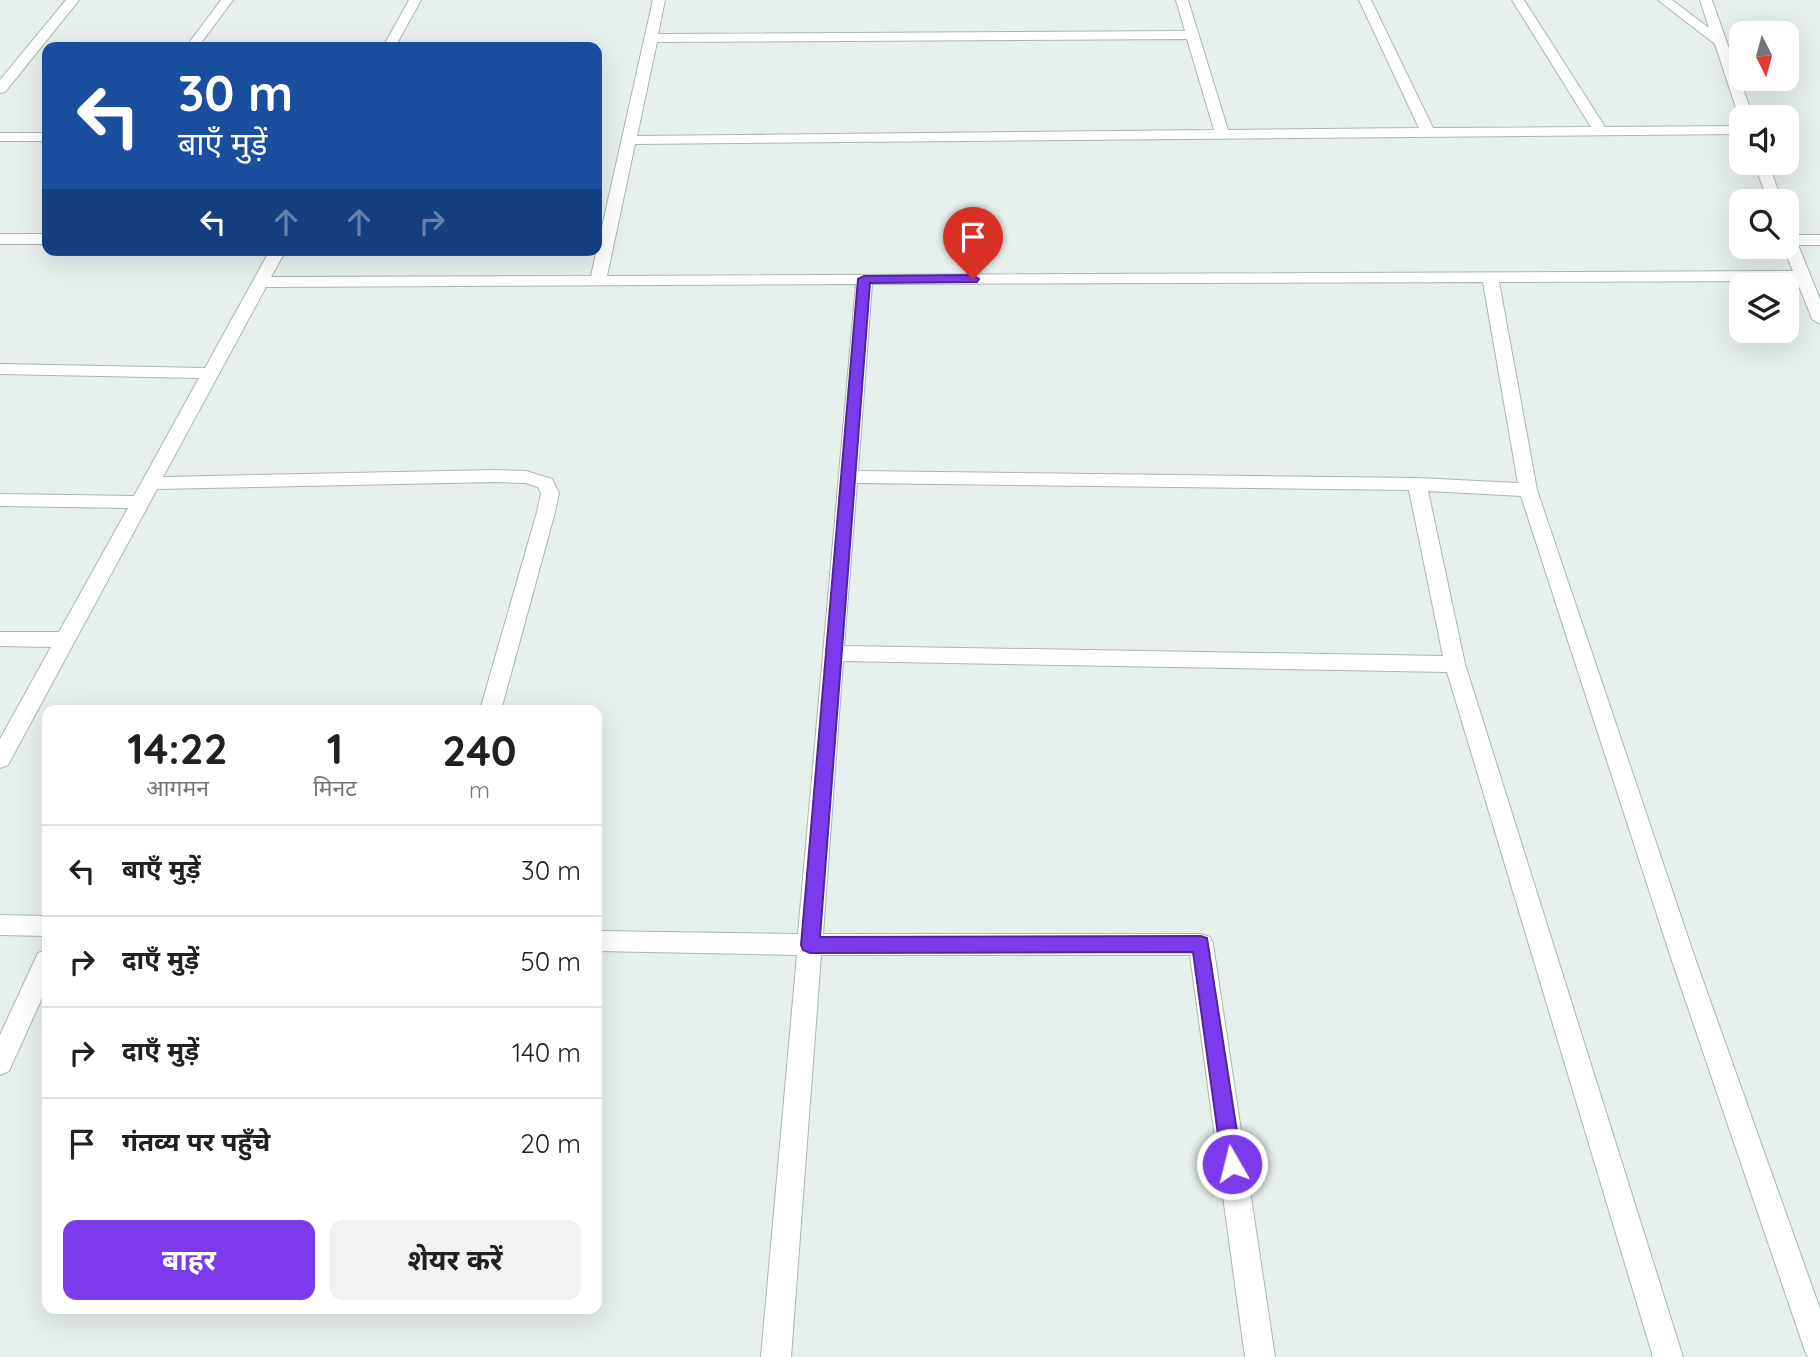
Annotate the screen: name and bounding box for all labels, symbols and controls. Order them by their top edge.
north arrow [1729,21,1799,91]
map controls [1729,21,1799,343]
text: 30 m [178,62,293,123]
icon: left [63,70,154,161]
button: sound [1729,105,1799,175]
text: बाएँ मुड़ें [178,123,267,163]
button: search [1729,189,1799,259]
icon: left [194,203,232,241]
icon: ahead [267,203,305,241]
icon: ahead [340,203,378,241]
icon: right [413,203,451,241]
pin [943,207,1003,279]
icon: arrive [954,218,992,256]
button: layers [1729,273,1799,343]
text: 14:22 [127,722,228,775]
text: 1 [327,722,343,775]
text: 240 [442,724,517,777]
text: आगमन [146,773,209,802]
text: मिनट [313,773,357,802]
text: m [469,775,490,804]
icon: left [63,852,101,890]
text: बाएँ मुड़ें [122,852,201,885]
text: 30 m [521,854,581,887]
icon: right [63,943,101,981]
text: दाएँ मुड़ें [122,943,199,976]
text: 50 m [521,945,581,978]
icon: right [63,1034,101,1072]
text: दाएँ मुड़ें [122,1034,199,1067]
text: 140 m [512,1036,581,1069]
icon: arrive [63,1125,101,1163]
text: गंतव्य पर पहुँचे [122,1125,270,1158]
text: 20 m [520,1127,581,1160]
position arrow [1195,1127,1269,1201]
button: बाहर [63,1220,315,1300]
button: शेयर करें [329,1220,581,1300]

